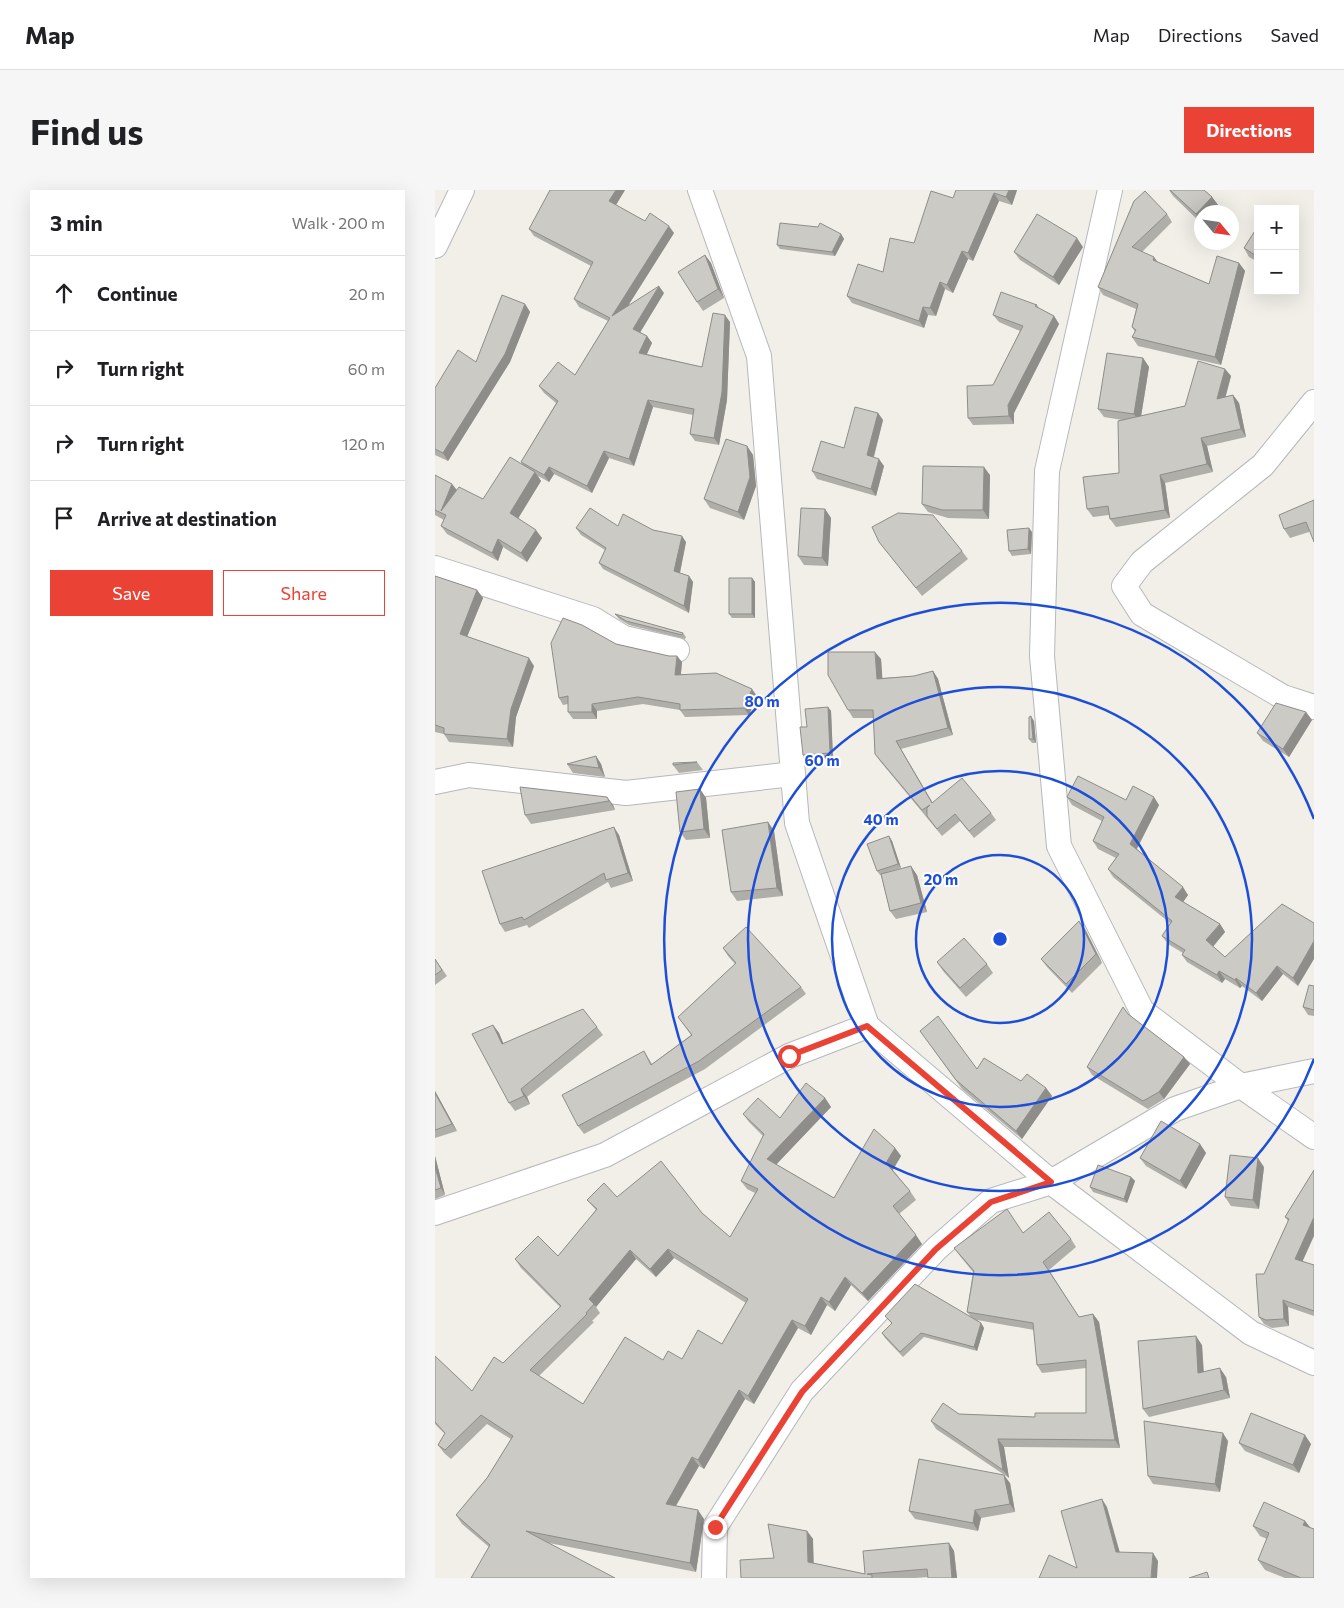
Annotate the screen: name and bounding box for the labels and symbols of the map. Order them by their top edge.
north arrow [1194,205,1239,250]
text: 80 m [744,692,780,710]
text: 60 m [804,751,840,769]
text: 40 m [863,810,899,828]
text: 20 m [924,870,958,888]
centre of rings [991,930,1009,948]
route start [778,1045,801,1068]
route end [704,1516,727,1539]

